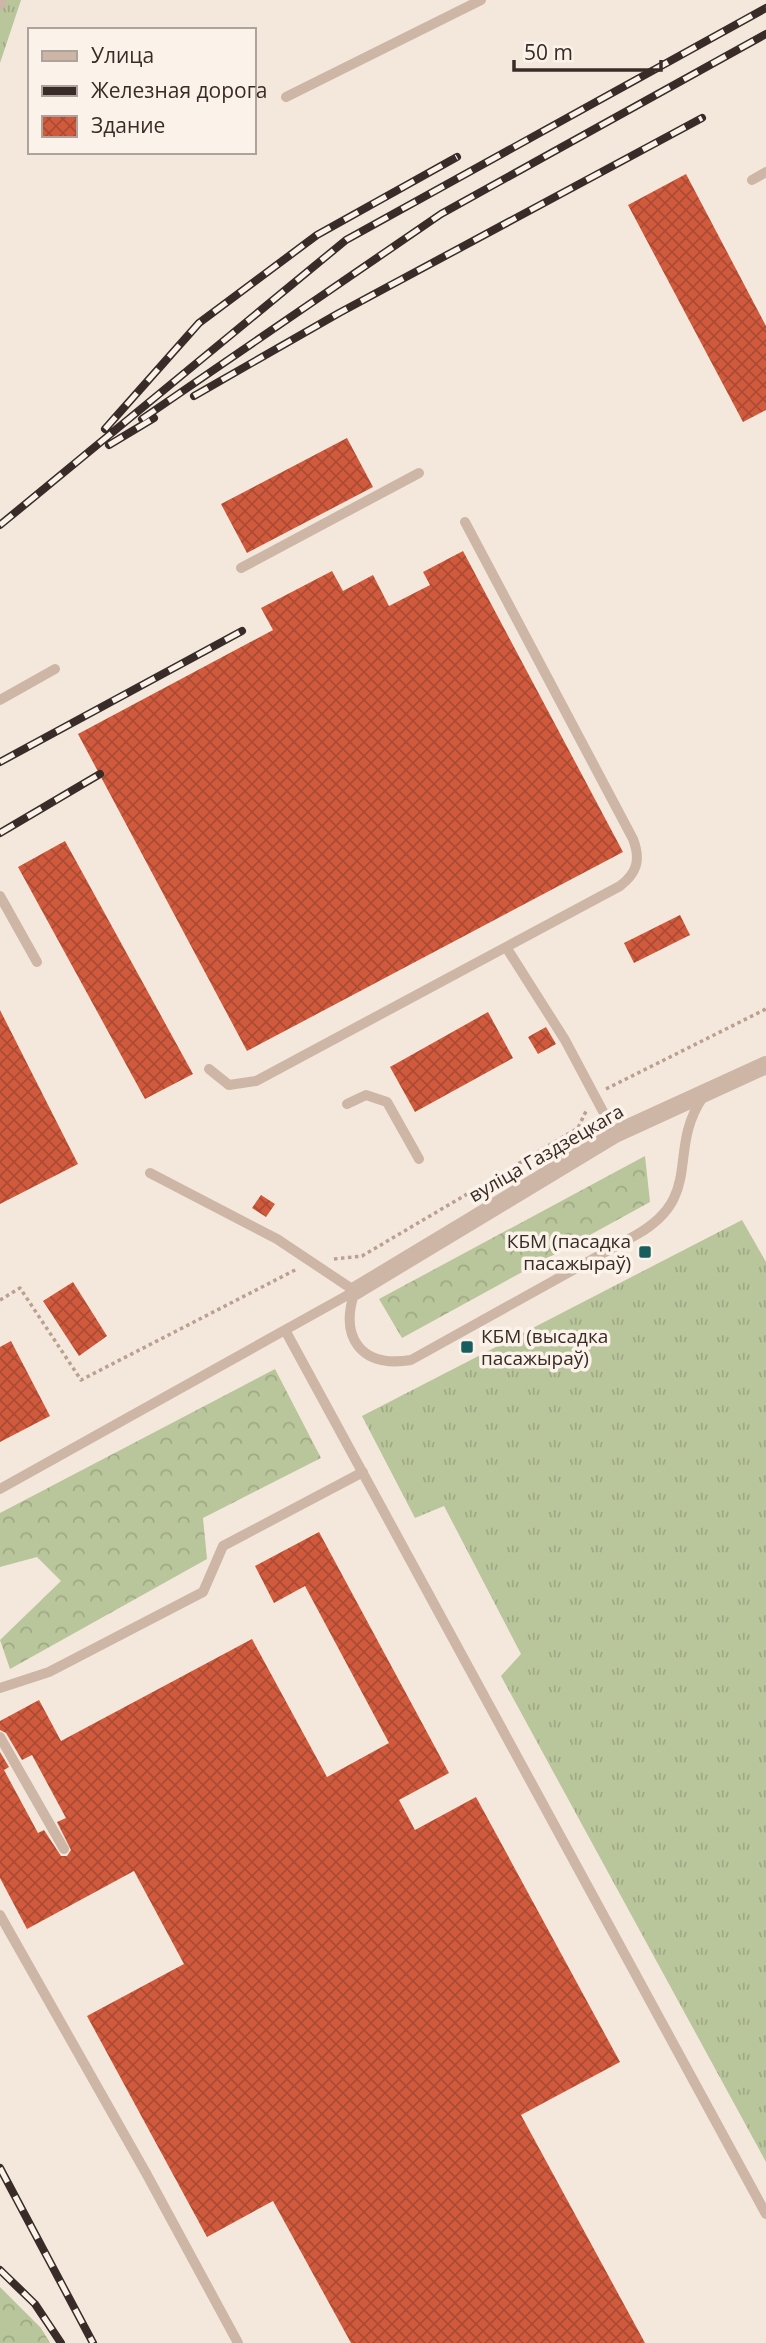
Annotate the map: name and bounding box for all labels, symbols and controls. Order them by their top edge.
legend [28,28,256,154]
scale bar [514,28,661,72]
text: 50 m [524,38,573,66]
text: Улица [91,41,154,69]
text: Железная дорога [91,76,267,104]
text: Здание [91,111,165,139]
street label: вуліца Газдзецкага [464,1098,628,1208]
place label: КБМ (пасадка пасажыраў) [507,1228,631,1276]
marker: КБМ (пасадка пасажыраў) [637,1244,653,1260]
place label: КБМ (высадка пасажыраў) [481,1323,608,1371]
marker: КБМ (высадка пасажыраў) [459,1339,475,1355]

